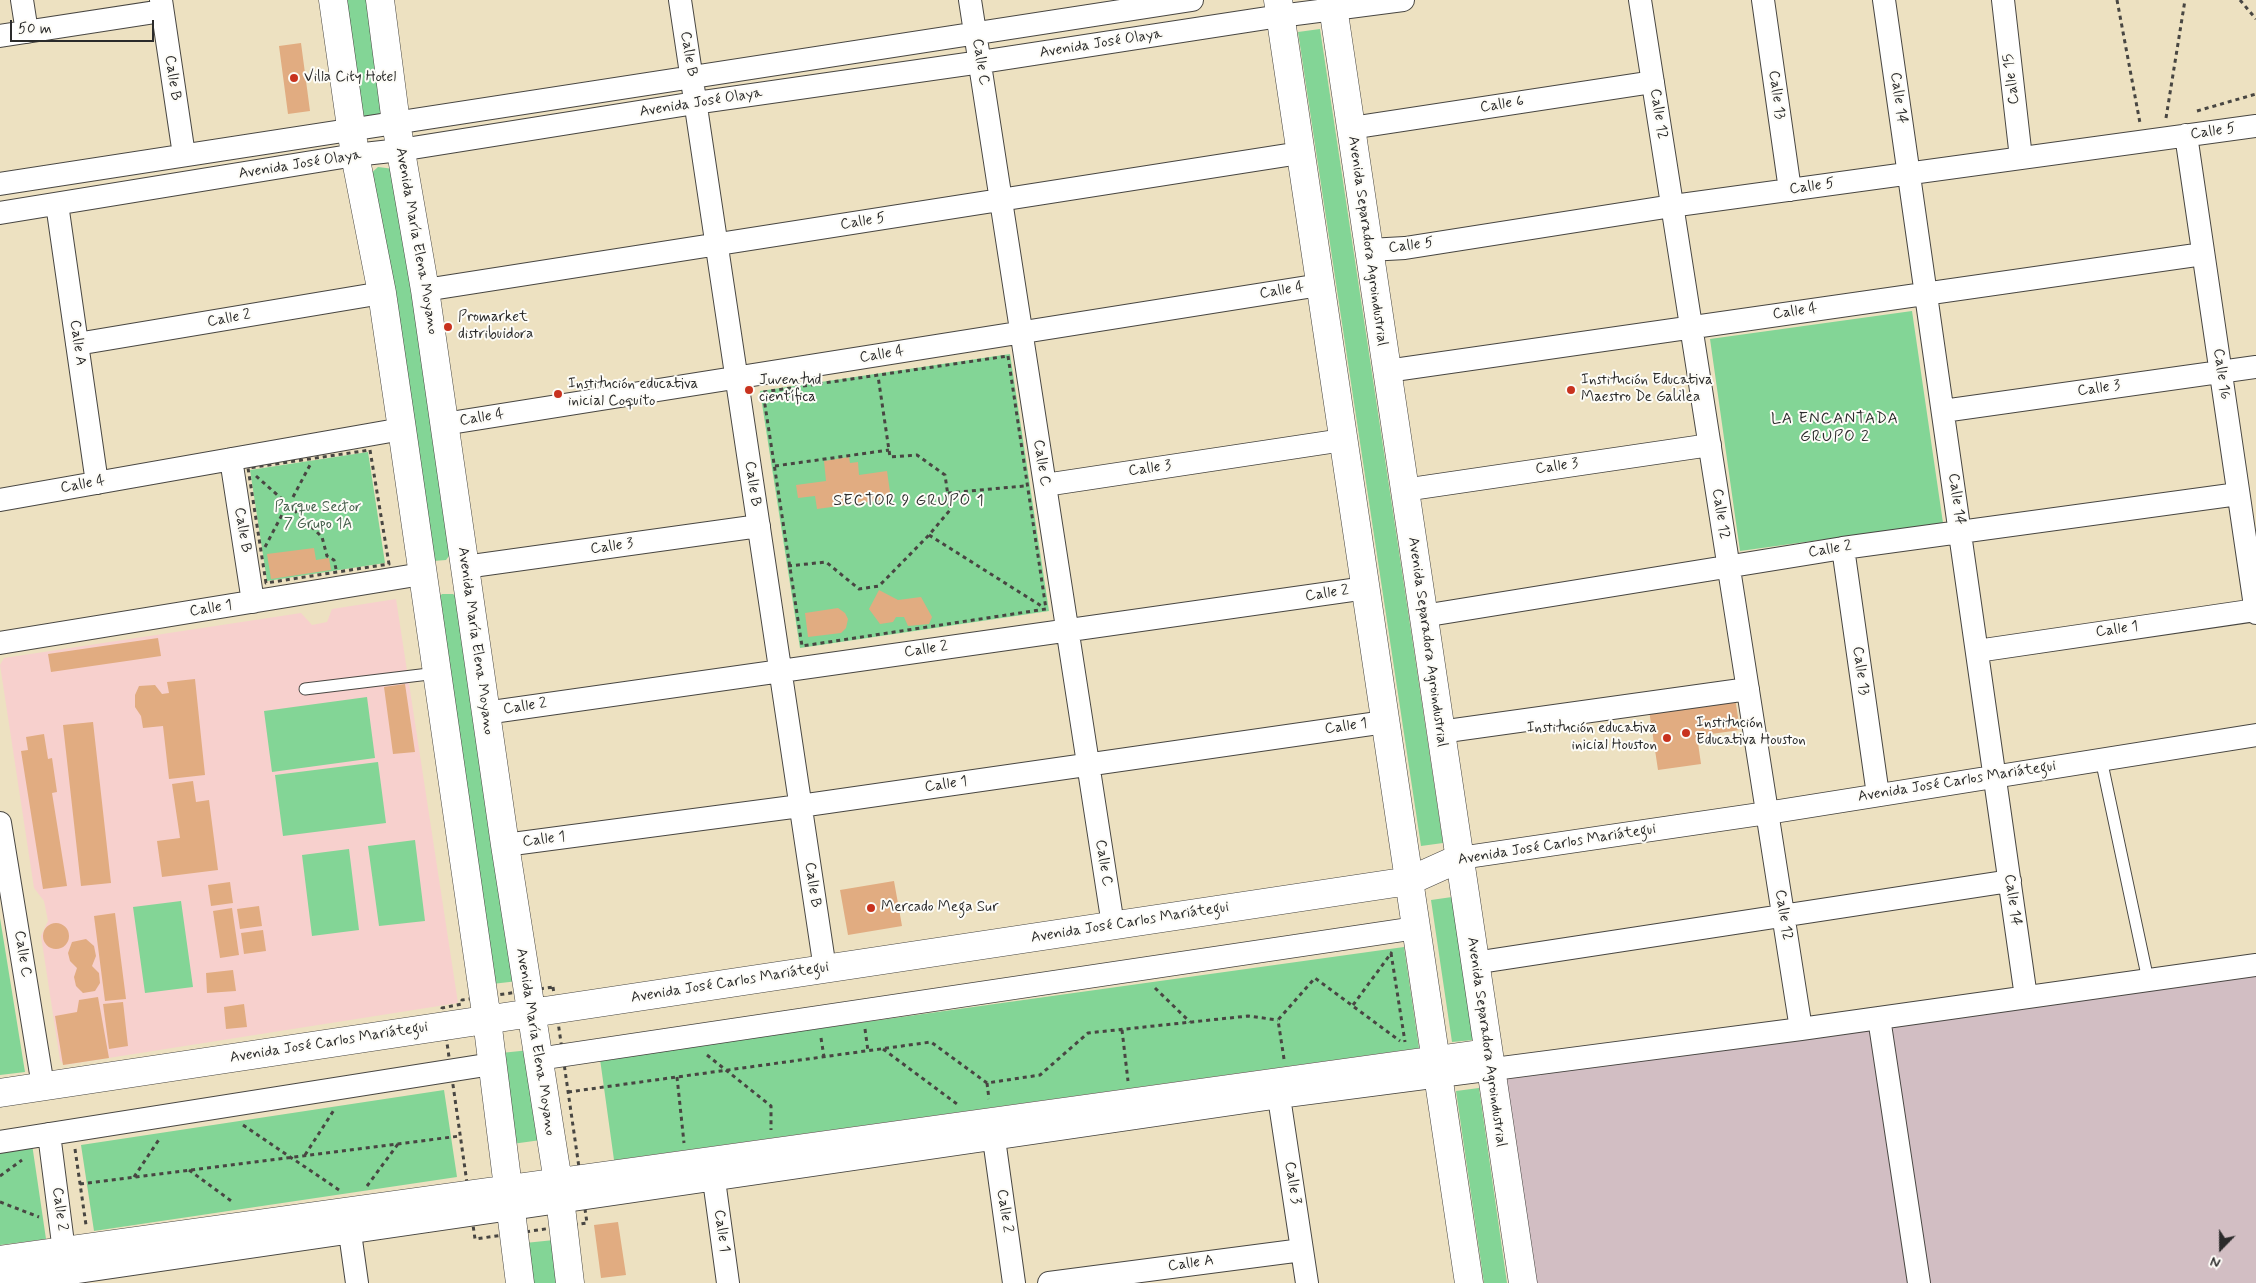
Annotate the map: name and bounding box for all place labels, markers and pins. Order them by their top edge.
place label: Villa City Hotel [304,69,396,87]
marker: Villa City Hotel [288,72,300,84]
place label: Promarket distribuidora [458,309,533,344]
marker: Promarket distribuidora [442,321,454,333]
place label: Juventud científica [759,372,821,407]
place label: Institución Educativa Maestro De Galilea [1581,372,1713,407]
place label: Institución educativa inicial Coquito [568,376,698,411]
marker: Juventud científica [743,384,755,396]
marker: Institución Educativa Maestro De Galilea [1565,384,1577,396]
marker: Institución educativa inicial Coquito [552,388,564,400]
place label: Institución Educativa Houston [1696,715,1806,750]
place label: Institución educativa inicial Houston [1527,720,1657,755]
marker: Institución Educativa Houston [1680,727,1692,739]
marker: Institución educativa inicial Houston [1661,732,1673,744]
place label: Mercado Mega Sur [881,899,998,917]
marker: Mercado Mega Sur [865,902,877,914]

